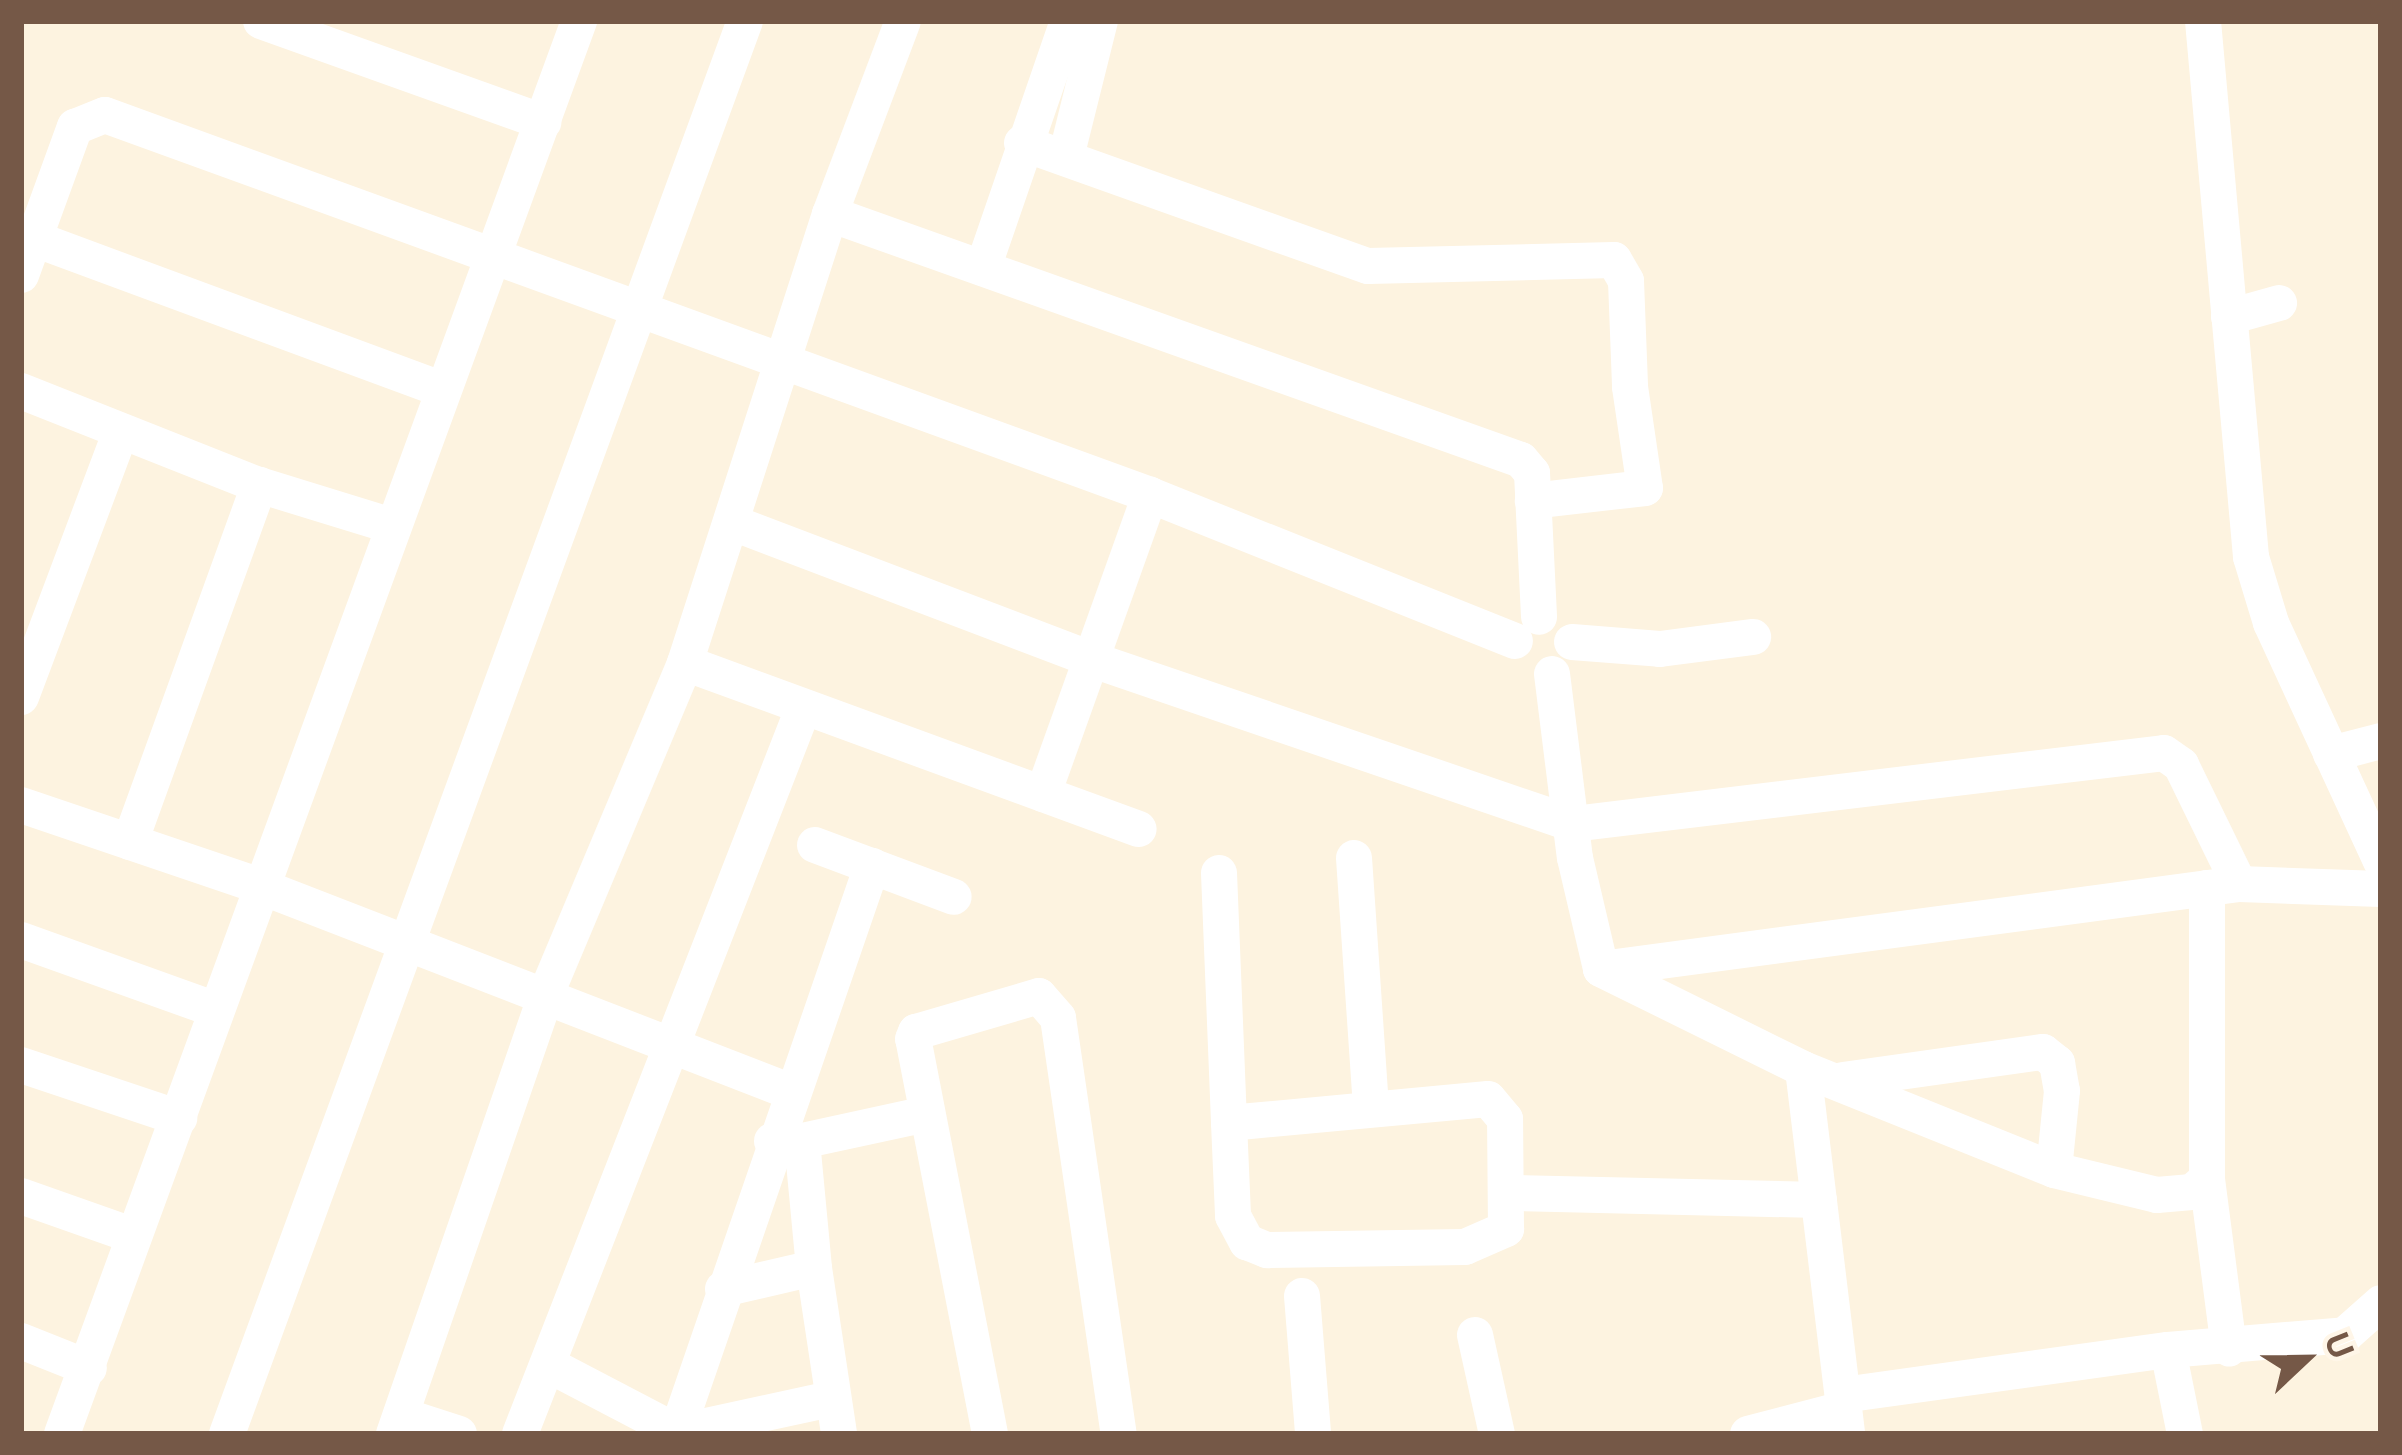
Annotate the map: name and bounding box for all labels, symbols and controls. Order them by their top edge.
north arrow [2246,1299,2366,1419]
text: U [2316,1327,2362,1364]

